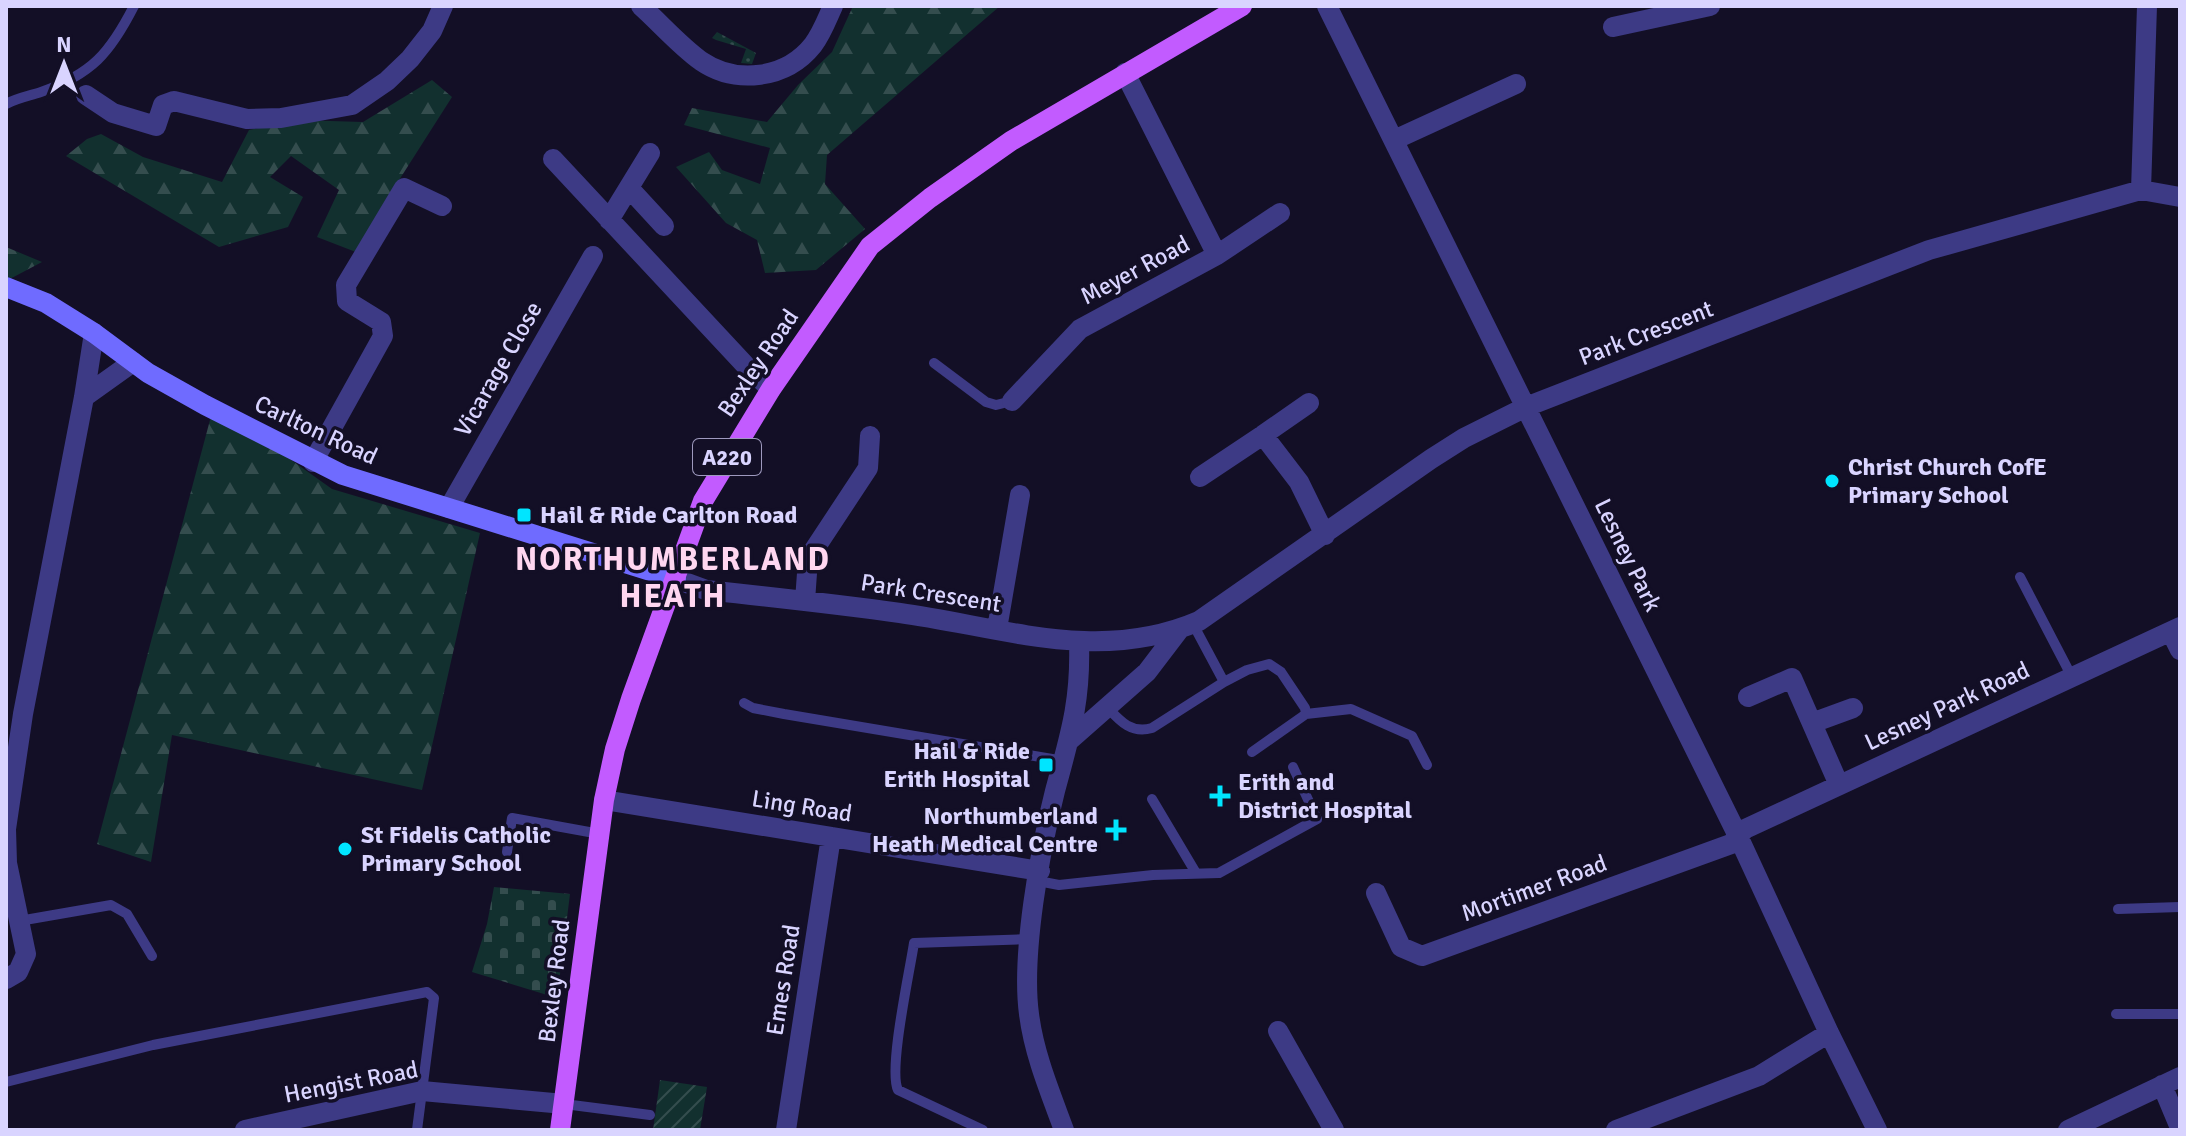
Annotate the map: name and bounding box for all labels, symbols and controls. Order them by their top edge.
north arrow [24,24,104,104]
text: N [56,31,72,58]
street label: Meyer Road [1075,229,1195,311]
street label: Park Crescent [1575,294,1717,372]
street label: Vicarage Close [447,296,549,442]
street label: Bexley Road [711,303,805,423]
street label: Carlton Road [250,388,382,472]
road number: A220 [693,439,761,475]
place label: Christ Church CofE Primary School [1848,452,2047,510]
marker: Christ Church CofE Primary School [1823,472,1841,490]
street label: Lesney Park [1588,494,1668,616]
place label: Hail & Ride Carlton Road [540,500,797,530]
marker: Hail & Ride Carlton Road [515,506,533,524]
district label: NORTHUMBERLAND HEATH [515,540,831,616]
street label: Park Crescent [859,567,1003,619]
street label: Lesney Park Road [1860,655,2034,757]
place label: Hail & Ride Erith Hospital [884,736,1030,794]
marker: Hail & Ride Erith Hospital [1037,756,1055,774]
place label: Erith and District Hospital [1238,767,1412,825]
street label: Ling Road [750,783,854,829]
marker: Erith and District Hospital [1209,785,1231,807]
place label: Northumberland Heath Medical Centre [872,801,1098,859]
marker: Northumberland Heath Medical Centre [1105,819,1127,841]
place label: St Fidelis Catholic Primary School [361,820,551,878]
marker: St Fidelis Catholic Primary School [336,840,354,858]
street label: Mortimer Road [1457,848,1611,928]
street label: Bexley Road [532,918,576,1044]
street label: Emes Road [759,922,807,1038]
street label: Hengist Road [281,1054,421,1110]

